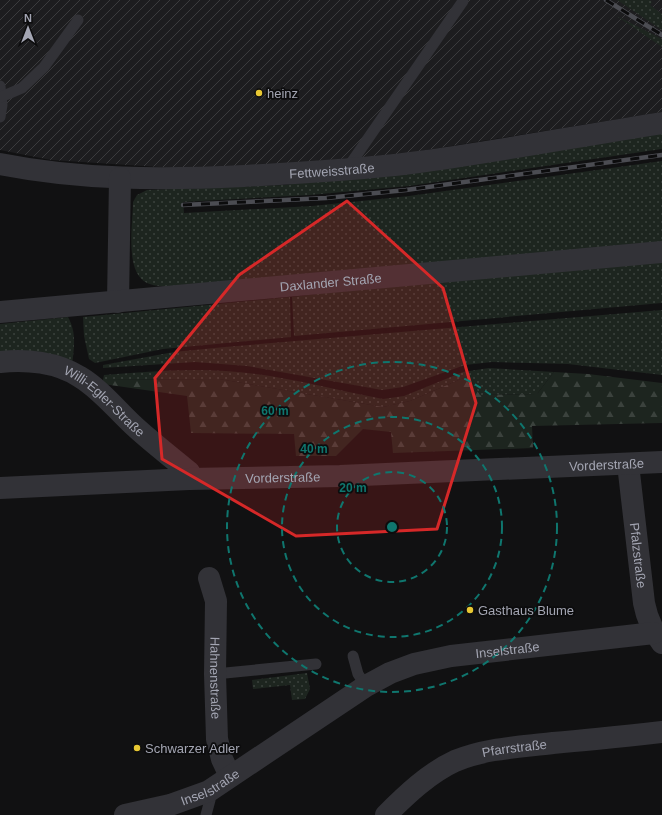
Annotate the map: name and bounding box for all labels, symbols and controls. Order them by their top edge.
north arrow [8,8,48,48]
text: N [24,12,32,24]
place label: heinz [267,86,298,101]
marker: heinz [254,88,264,98]
street label: Fettweisstraße [289,160,375,181]
street label: Daxlander Straße [279,270,382,294]
street label: Willi-Egler-Straße [62,362,148,440]
text: 60 m [261,404,289,418]
text: 40 m [300,442,328,456]
street label: Vorderstraße [569,455,644,474]
street label: Vorderstraße [245,469,321,485]
text: 20 m [339,481,367,495]
centre of rings [385,520,399,534]
street label: Pfalzstraße [627,522,650,589]
place label: Gasthaus Blume [478,603,574,618]
marker: Gasthaus Blume [465,605,475,615]
street label: Hahnenstraße [207,637,224,719]
street label: Inselstraße [475,639,540,661]
street label: Pfarrstraße [481,736,548,760]
place label: Schwarzer Adler [145,741,240,756]
marker: Schwarzer Adler [132,743,142,753]
street label: Inselstraße [178,766,242,808]

